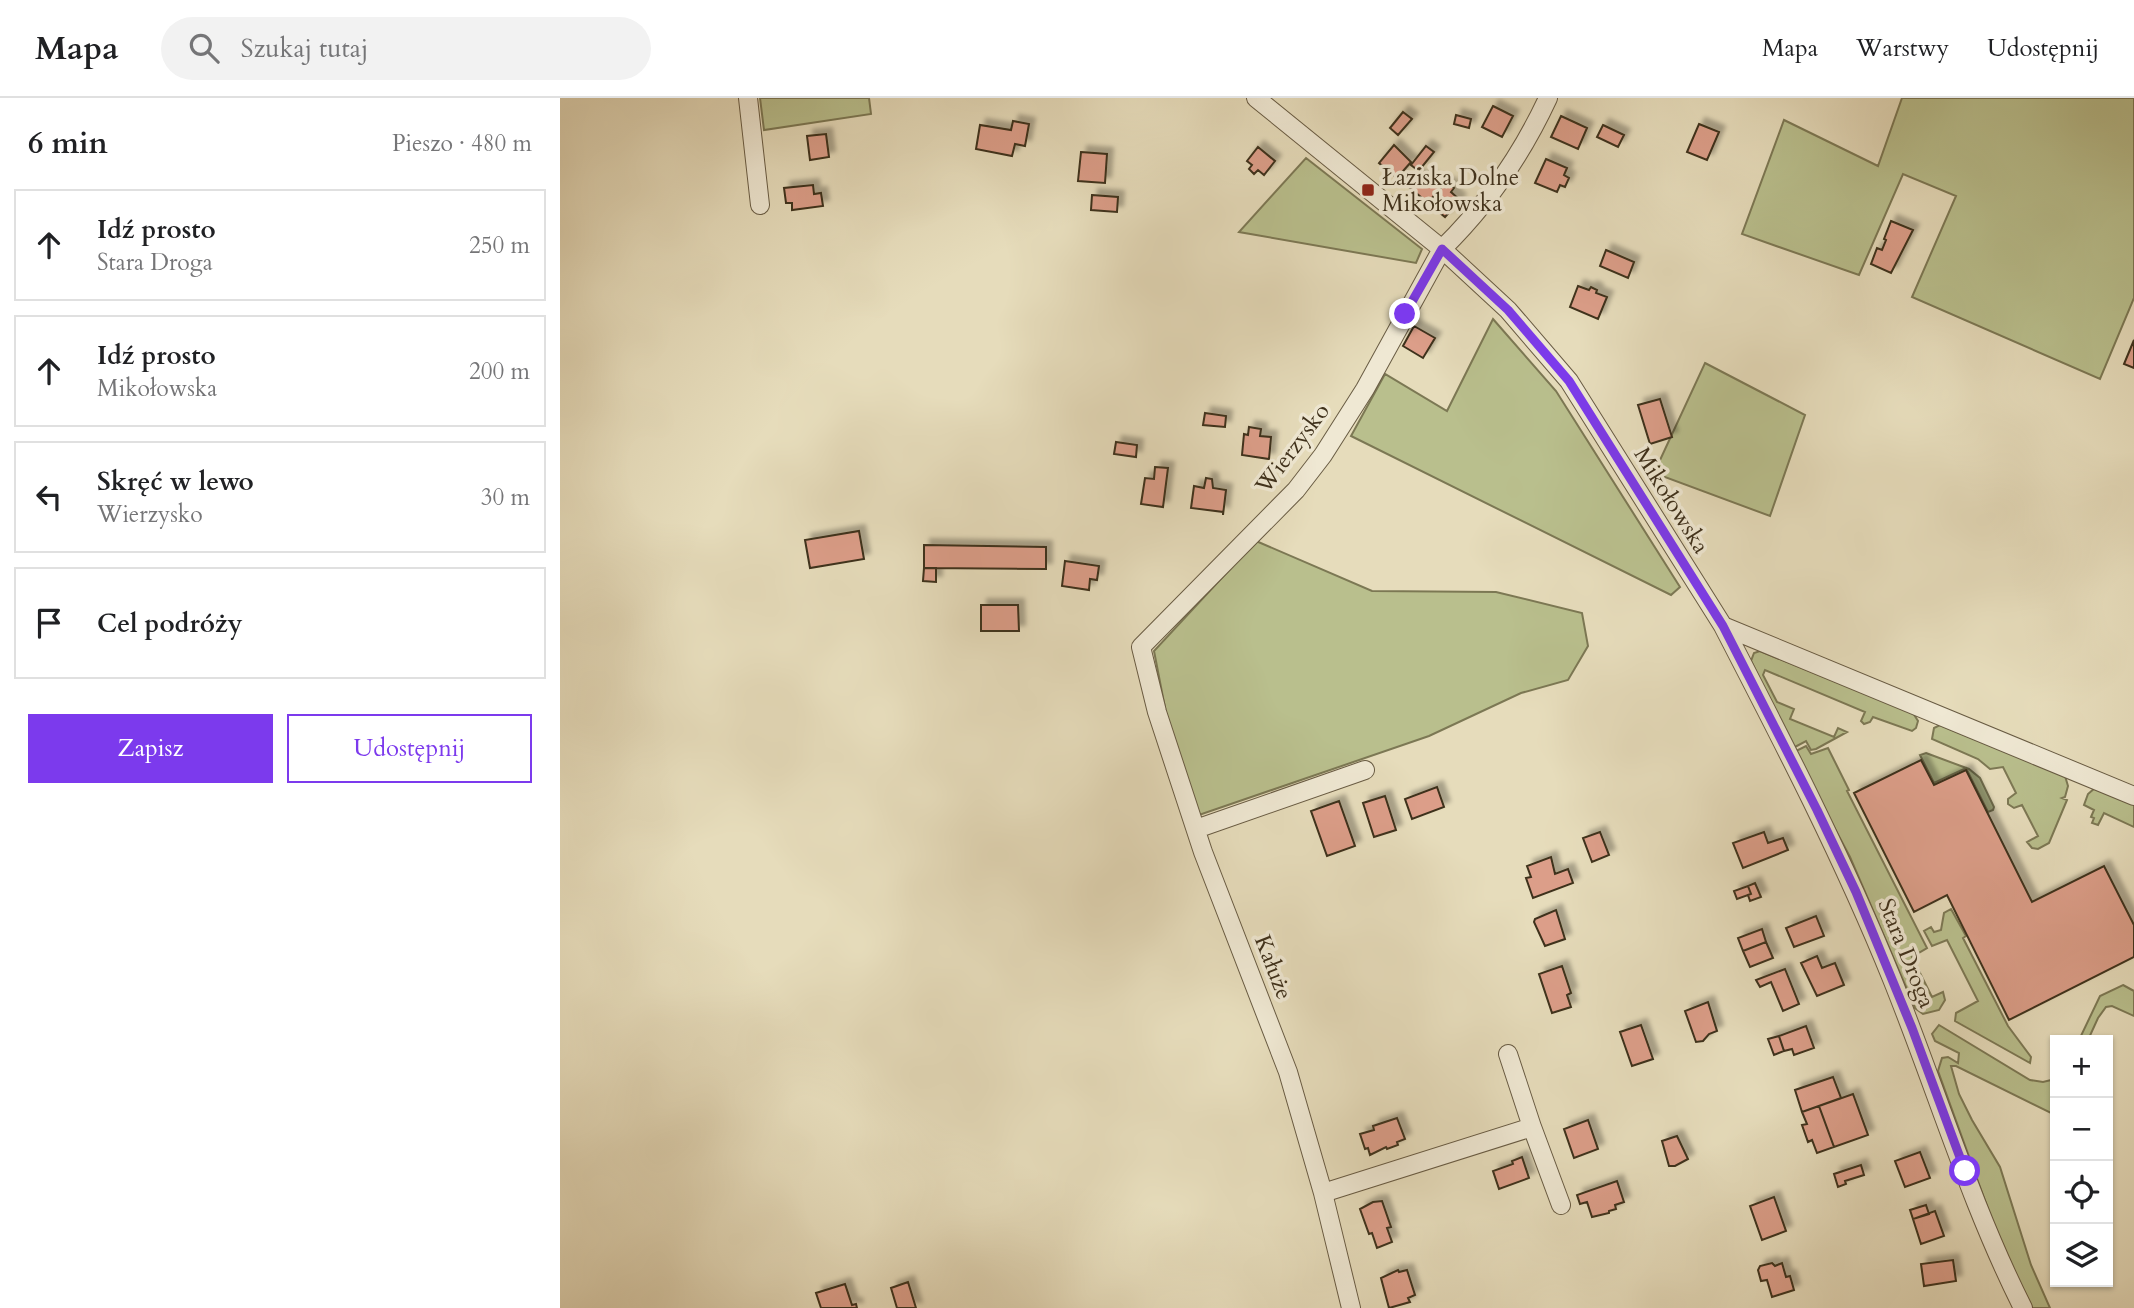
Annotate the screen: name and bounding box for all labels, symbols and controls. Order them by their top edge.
search box [161,17,651,80]
text: Mapa [35,26,119,71]
icon: search [185,29,223,67]
text: Szukaj tutaj [241,31,368,66]
text: Mapa [1762,32,1818,65]
text: Warstwy [1856,32,1949,65]
text: Udostępnij [1987,32,2099,65]
text: 6 min [28,123,108,164]
text: Pieszo · 480 m [392,128,532,159]
place label: Łaziska Dolne Mikołowska [1382,162,1519,219]
marker: Łaziska Dolne Mikołowska [1360,182,1376,198]
text: Idź prosto [97,212,216,247]
icon: ahead [30,226,68,264]
text: 250 m [469,230,530,261]
text: Stara Droga [97,247,213,278]
route end [1389,298,1420,329]
text: Idź prosto [97,338,216,373]
icon: ahead [30,352,68,390]
text: 200 m [469,356,530,387]
text: Mikołowska [97,373,217,404]
street label: Wierzysko [1248,397,1337,501]
street label: Mikołowska [1627,441,1717,559]
text: Skręć w lewo [97,464,254,499]
icon: left [30,478,68,516]
text: 30 m [481,482,530,513]
text: Wierzysko [97,499,203,530]
icon: arrive [30,604,68,642]
text: Cel podróży [97,606,243,641]
button: Zapisz [28,714,273,783]
button: Udostępnij [287,714,532,783]
street label: Stara Droga [1871,894,1943,1013]
street label: Kałuże [1247,930,1300,1004]
map controls [2050,1035,2113,1287]
button: + [2050,1035,2113,1098]
button: − [2050,1098,2113,1161]
route start [1949,1155,1980,1186]
button: locate [2050,1161,2113,1224]
button: layers [2050,1224,2113,1287]

